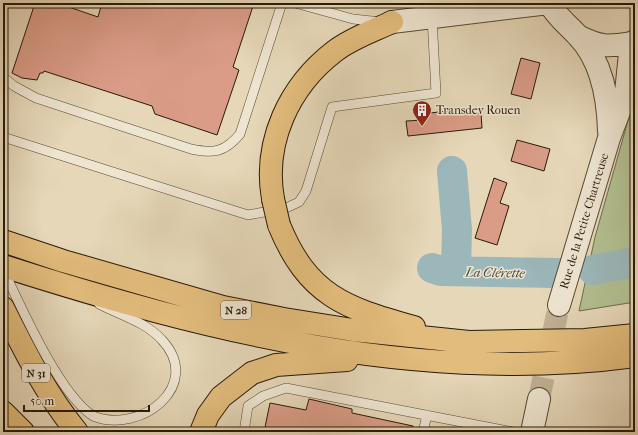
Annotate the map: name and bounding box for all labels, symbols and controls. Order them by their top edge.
building icon: Transdev Rouen [411,99,433,127]
place label: Transdev Rouen [436,103,520,117]
street label: Rue de la Petite Chartreuse [557,151,611,291]
water label: La Clérette [464,264,526,281]
road number: N 28 [221,301,251,319]
road number: N 31 [22,364,50,382]
scale bar [24,387,149,413]
text: 50 m [30,394,54,408]

